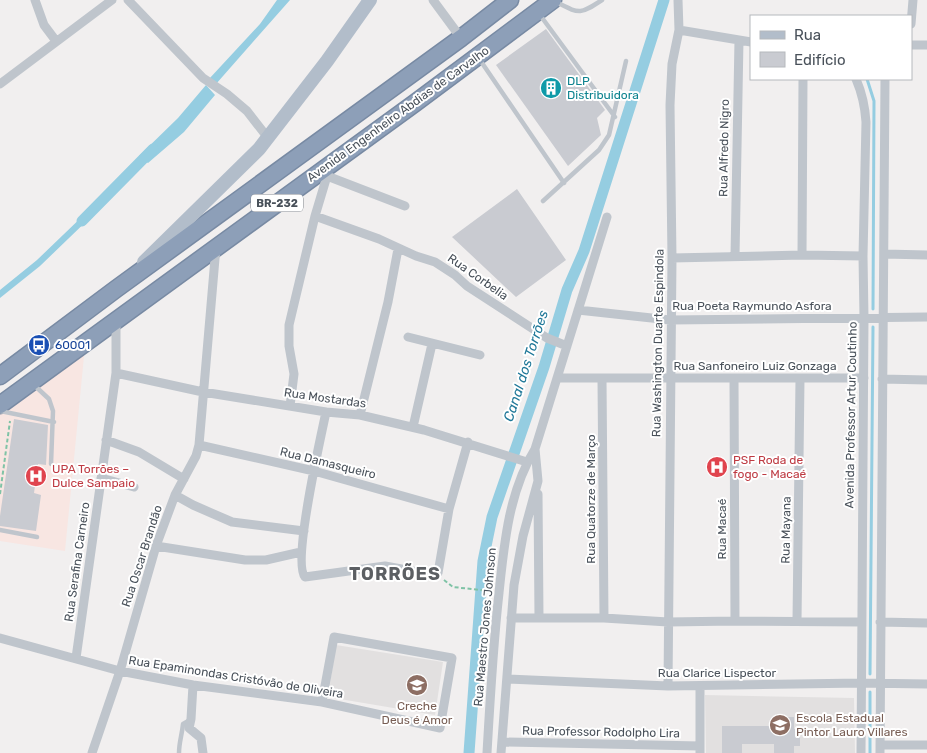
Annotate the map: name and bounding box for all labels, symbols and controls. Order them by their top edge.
legend [750,15,912,80]
text: Rua [794,26,821,44]
street label: Avenida Engenheiro Abdias de Carvalho [304,43,492,185]
text: Edifício [794,51,846,69]
place label: DLP Distribuidora [567,74,639,102]
building icon: DLP Distribuidora [539,76,563,100]
street label: Rua Alfredo Nigro [716,99,732,197]
road number: BR-232 [251,194,303,212]
street label: Rua Washington Duarte Espindola [649,249,667,437]
street label: Rua Corbelia [445,251,511,303]
street label: Rua Poeta Raymundo Asfora [672,299,832,313]
water label: Canal dos Torrões [500,308,552,424]
street label: Avenida Professor Artur Coutinho [842,321,860,509]
bus stop icon: 60001 [27,333,51,357]
place label: 60001 [55,338,90,352]
street label: Rua Sanfoneiro Luiz Gonzaga [673,359,837,373]
street label: Rua Mostardas [283,385,367,411]
street label: Rua Quatorze de Março [584,434,598,564]
street label: Rua Damasqueiro [279,444,377,482]
place label: PSF Roda de fogo - Macaé [733,453,807,481]
hospital icon: PSF Roda de fogo - Macaé [705,455,729,479]
place label: UPA Torrões – Dulce Sampaio [52,462,135,490]
hospital icon: UPA Torrões – Dulce Sampaio [24,464,48,488]
street label: Rua Mayana [778,496,794,564]
street label: Rua Macaé [715,498,729,559]
street label: Rua Serafina Carneiro [62,501,92,623]
street label: Rua Oscar Brandão [119,503,165,609]
street label: Rua Maestro Jones Johnson [471,547,499,707]
district label: TORRÕES [349,563,441,585]
street label: Rua Epaminondas Cristóvão de Oliveira [128,653,344,701]
street label: Rua Clarice Lispector [658,666,777,680]
school or university icon: Creche Deus é Amor [405,673,429,697]
place label: Creche Deus é Amor [382,699,453,727]
place label: Escola Estadual Pintor Lauro Villares [796,711,908,739]
school or university icon: Escola Estadual Pintor Lauro Villares [768,713,792,737]
street label: Rua Professor Rodolpho Lira [522,724,680,740]

